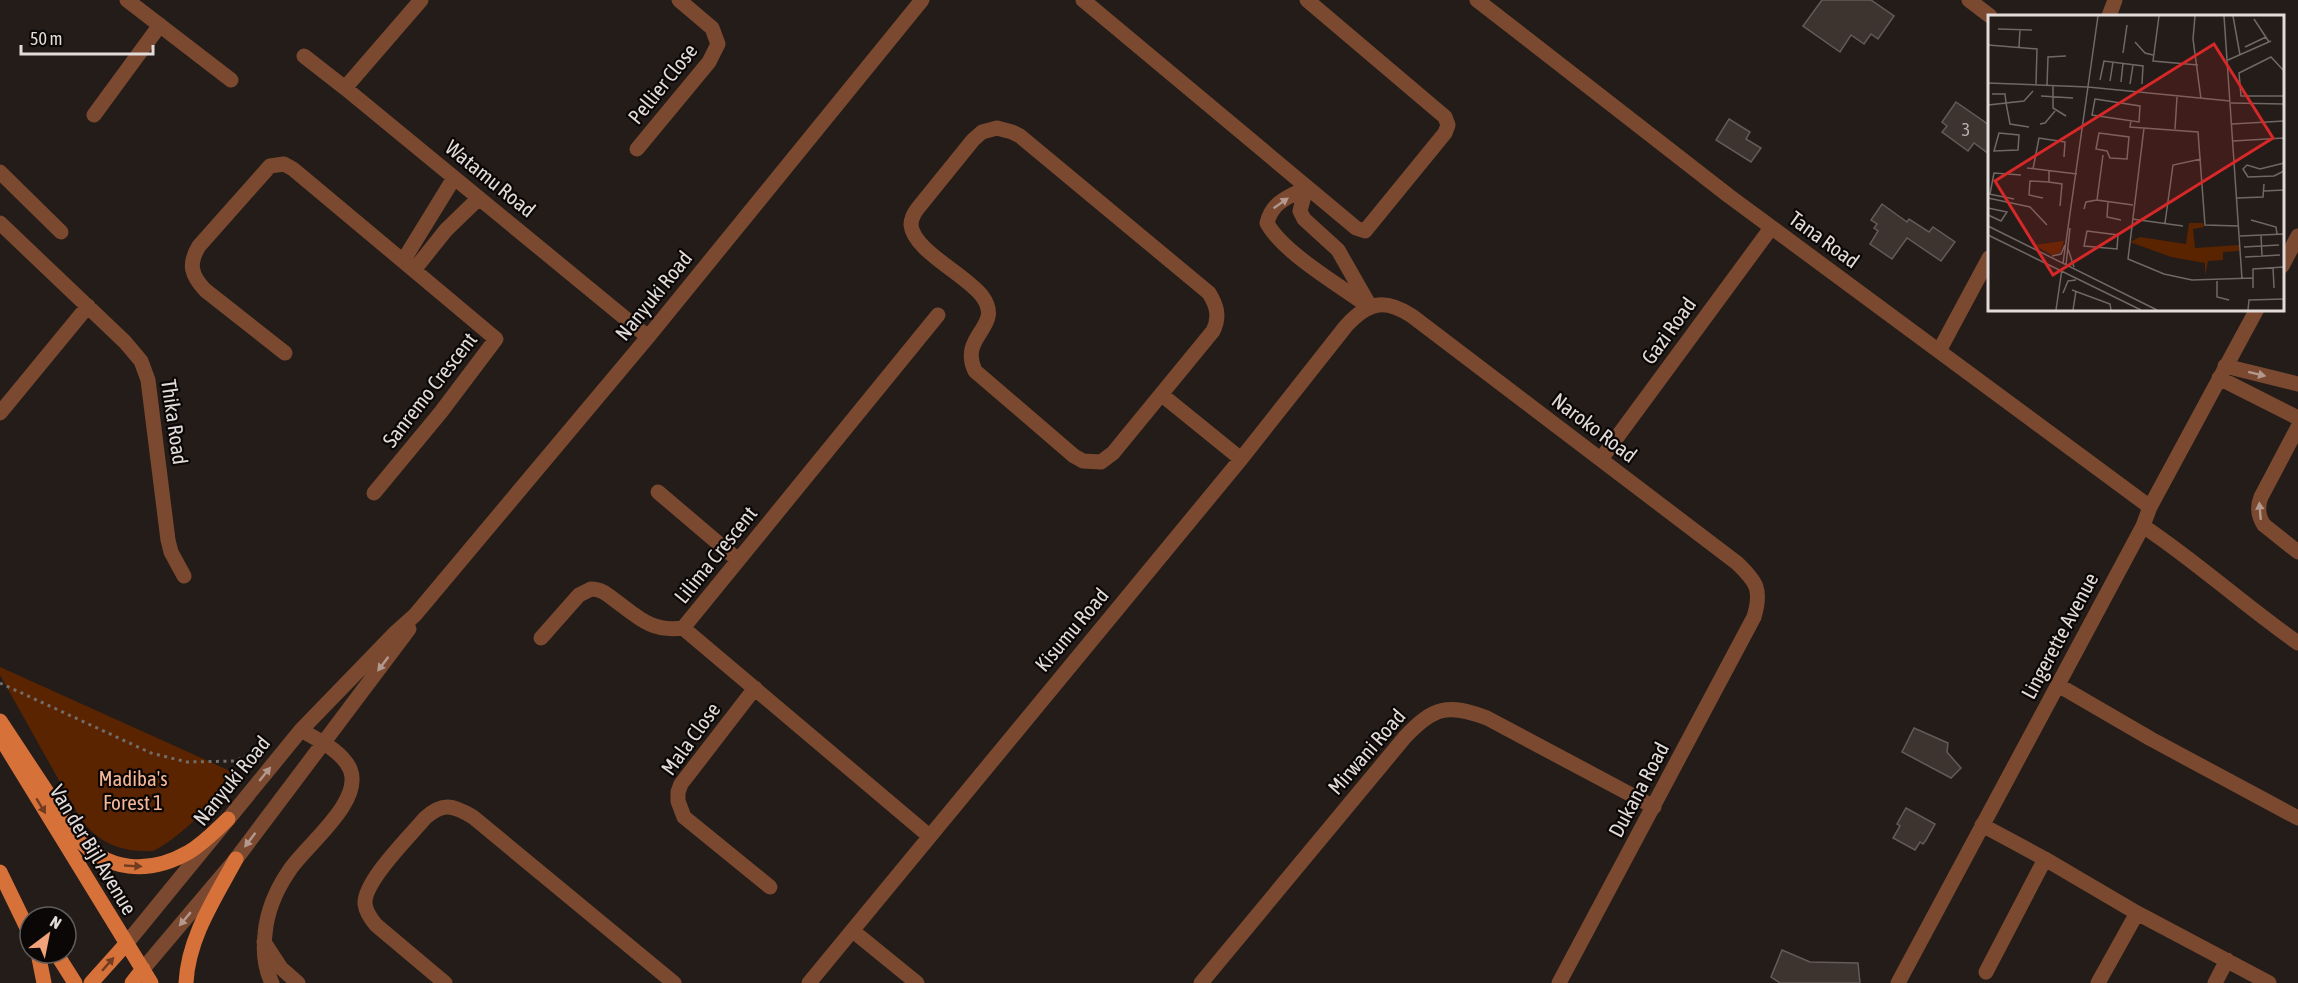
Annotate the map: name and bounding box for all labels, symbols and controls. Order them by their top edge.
inset map [1988,15,2283,310]
scale bar [21,18,153,56]
text: 50 m [30,28,62,49]
street label: Pellier Close [623,39,702,128]
house number: 3 [1962,119,1970,140]
street label: Watamu Road [441,135,540,222]
one-way arrow [1273,197,1289,209]
street label: Tana Road [1785,206,1864,273]
street label: Nanyuki Road [610,246,696,345]
street label: Gazi Road [1636,293,1700,368]
street label: Sanremo Crescent [377,327,481,451]
one-way arrow [2248,370,2266,379]
street label: Thika Road [157,378,193,466]
street label: Naroko Road [1547,388,1642,467]
street label: Lilima Crescent [669,501,761,607]
one-way arrow [2256,501,2265,520]
street label: Lingerette Avenue [2016,568,2102,703]
street label: Kisumu Road [1030,583,1113,676]
one-way arrow [377,656,390,672]
street label: Mala Close [656,698,724,779]
street label: Mirwani Road [1323,704,1410,799]
street label: Nanyuki Road [188,731,274,830]
street label: Dukana Road [1603,738,1673,841]
park label: Madiba's Forest 1 [98,766,168,814]
one-way arrow [258,766,271,782]
street label: Van der Bijl Avenue [46,780,142,919]
one-way arrow [36,798,47,814]
one-way arrow [244,832,256,848]
one-way arrow [124,861,143,870]
north arrow [18,905,78,965]
one-way arrow [178,911,191,927]
text: N [47,912,65,932]
one-way arrow [102,956,115,971]

